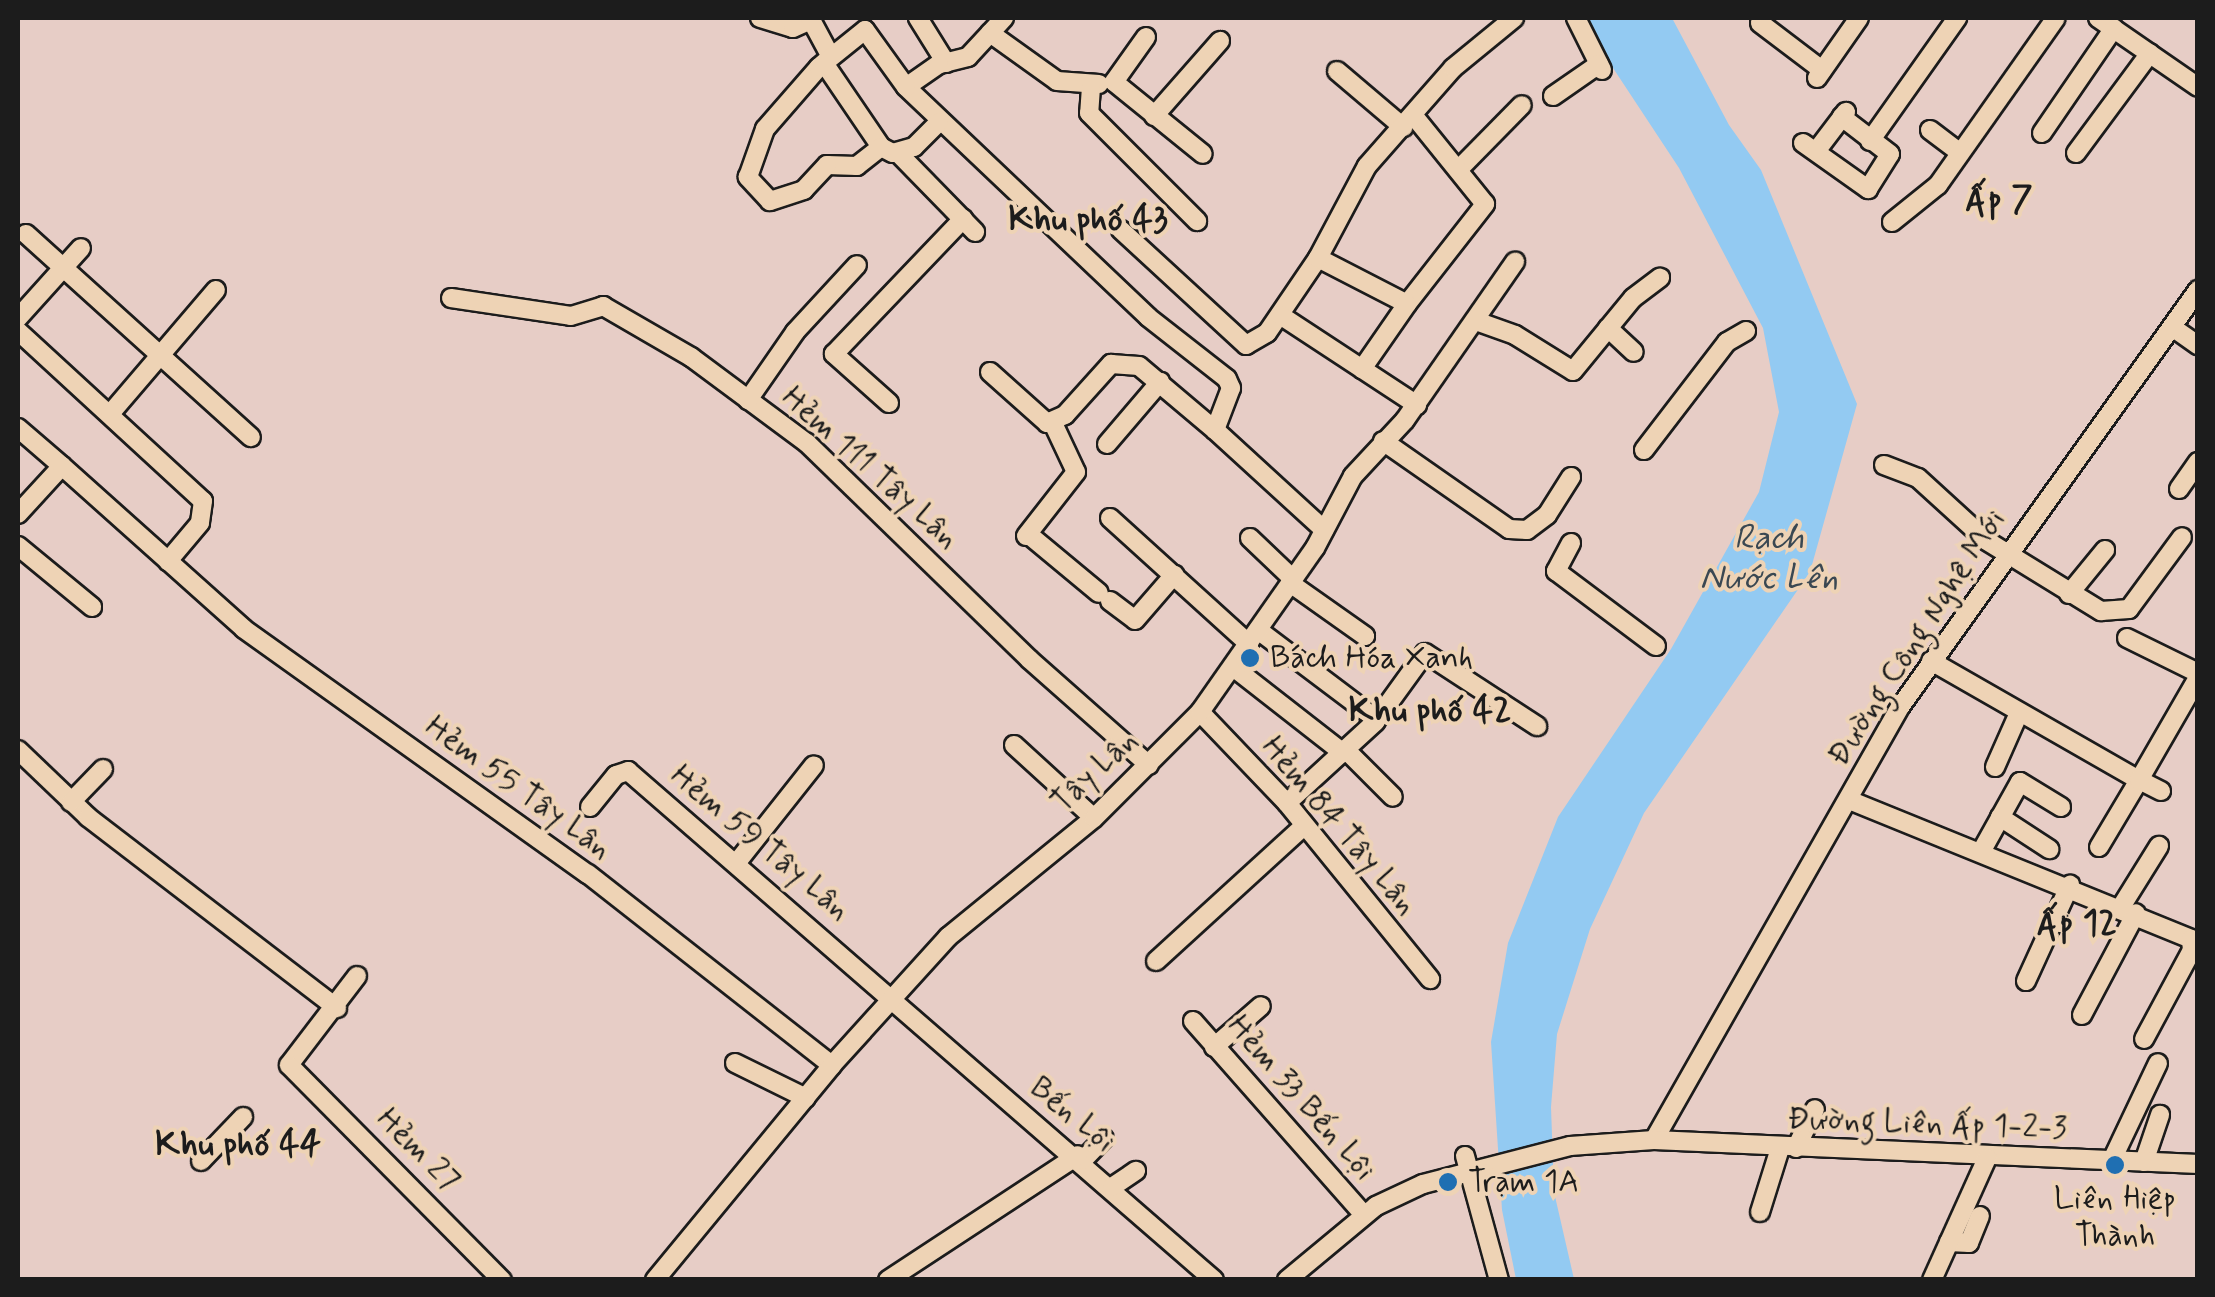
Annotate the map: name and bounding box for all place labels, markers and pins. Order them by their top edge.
place label: Bách Hóa Xanh [1270,639,1474,677]
marker: Bách Hóa Xanh [1239,647,1261,669]
marker: Liên Hiệp Thành [2104,1154,2126,1176]
place label: Trạm 1A [1468,1163,1579,1201]
marker: Trạm 1A [1437,1171,1459,1193]
place label: Liên Hiệp Thành [2053,1181,2177,1256]

